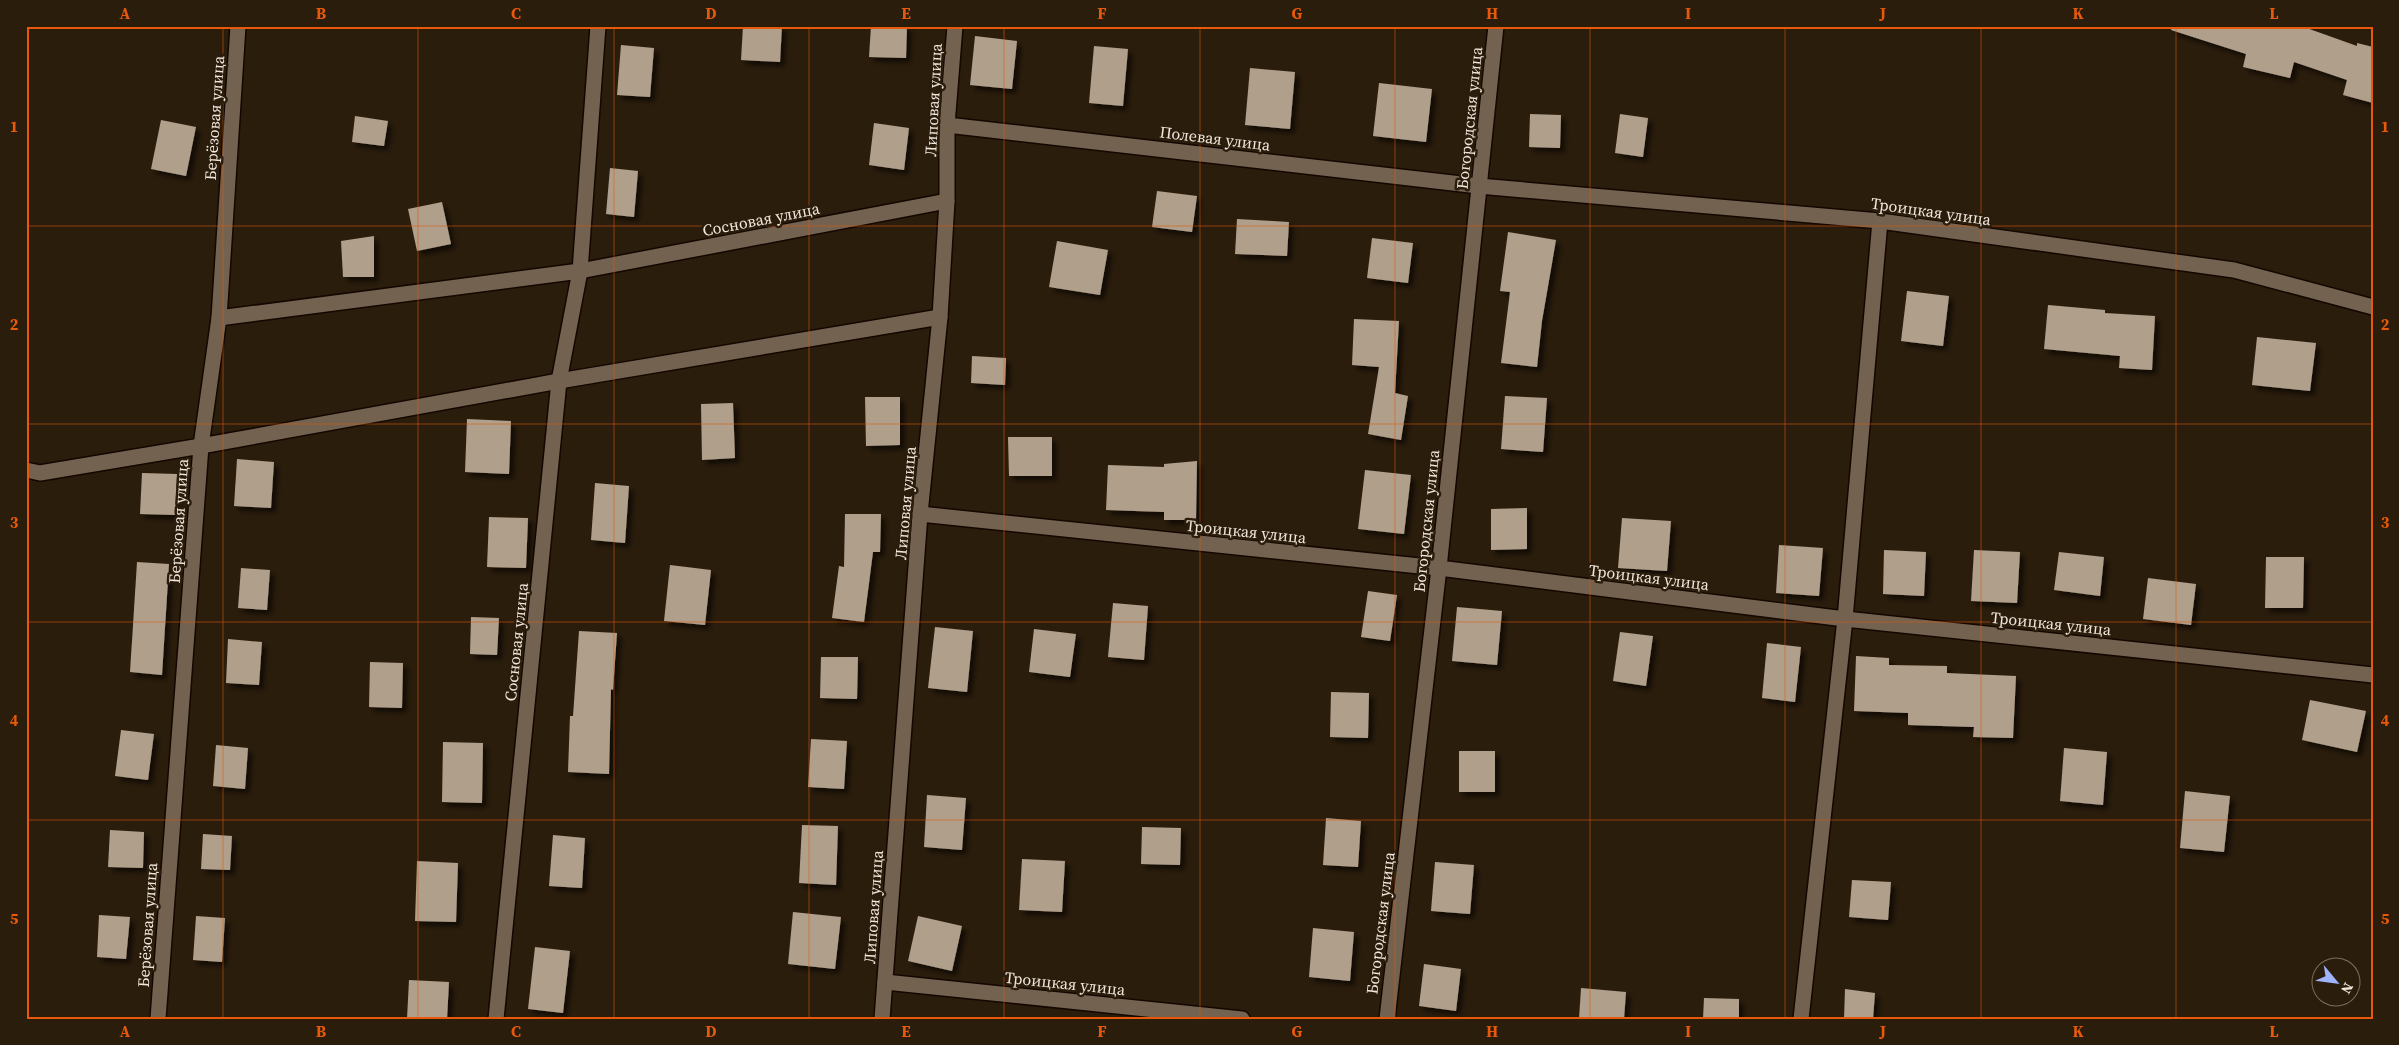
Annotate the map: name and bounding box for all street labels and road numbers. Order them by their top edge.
street label: Липовая улица [919,42,947,157]
street label: Богородская улица [1451,45,1488,190]
street label: Берёзовая улица [199,54,229,181]
street label: Полевая улица [1158,120,1272,156]
street label: Троицкая улица [1870,192,1993,230]
street label: Сосновая улица [700,197,822,241]
street label: Липовая улица [889,445,921,561]
street label: Богородская улица [1408,448,1445,593]
street label: Берёзовая улица [163,457,193,584]
street label: Троицкая улица [1185,514,1308,548]
street label: Троицкая улица [1588,559,1711,595]
street label: Сосновая улица [499,581,533,702]
street label: Троицкая улица [1990,606,2113,640]
street label: Липовая улица [858,849,888,964]
street label: Богородская улица [1360,850,1400,995]
street label: Берёзовая улица [132,861,162,988]
street label: Троицкая улица [1004,966,1127,1000]

